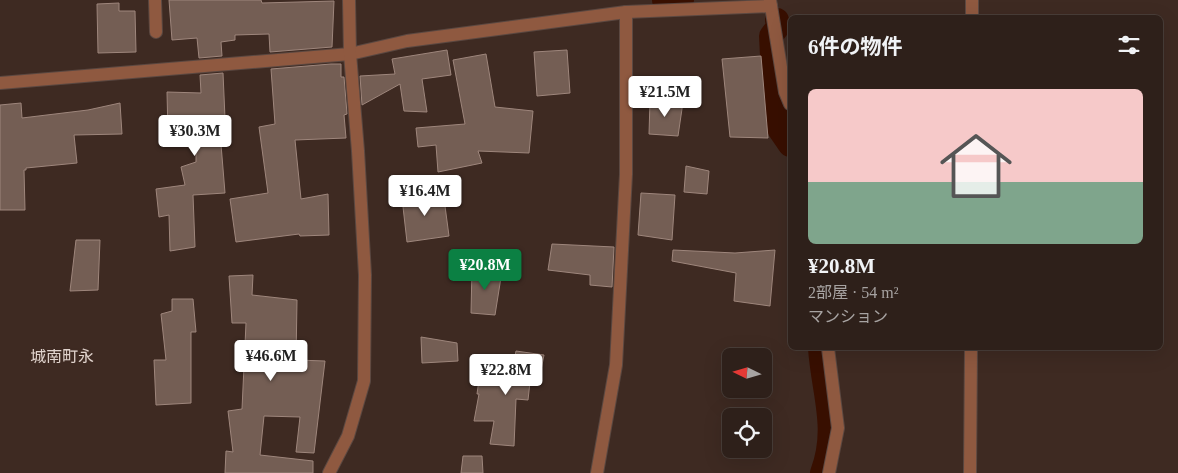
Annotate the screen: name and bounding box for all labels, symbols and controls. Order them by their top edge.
icon: filters [1115,31,1143,59]
text: 6件の物件 [808,35,903,59]
pin: ¥21.5M [624,76,706,118]
text: ¥21.5M [639,83,691,100]
pin: ¥30.3M [154,114,236,157]
icon: home [931,121,1021,211]
text: ¥30.3M [169,122,221,139]
pin: ¥16.4M [384,174,466,217]
text: ¥16.4M [399,182,451,199]
pin: ¥20.8M [444,248,526,291]
text: ¥20.8M [808,254,875,278]
text: ¥20.8M [459,256,511,273]
text: 2部屋 · 54 m² [808,284,899,301]
text: マンション [808,308,888,325]
pin: ¥46.6M [230,340,312,382]
text: ¥46.6M [245,347,297,364]
district label: 城南町永 [30,348,94,365]
north arrow [722,348,772,398]
map controls [722,348,772,458]
pin: ¥22.8M [465,354,547,396]
text: ¥22.8M [480,361,532,378]
button: locate [722,408,772,458]

